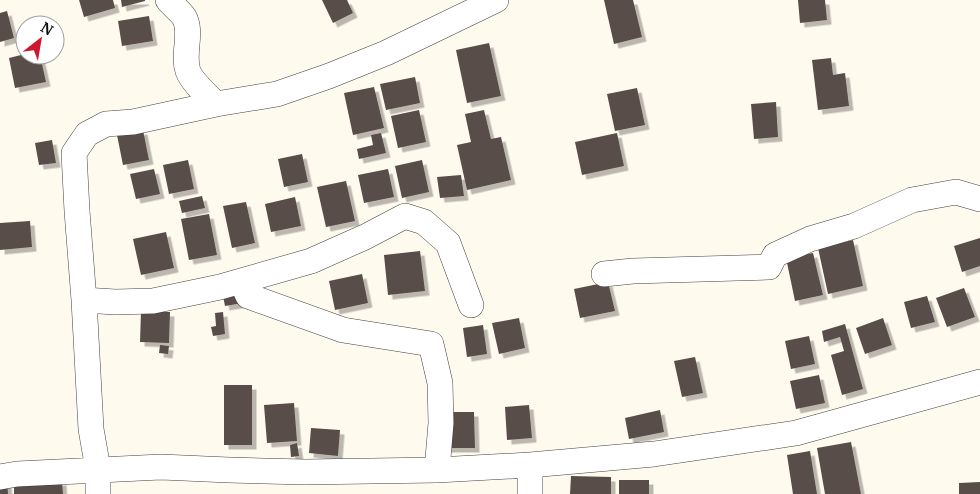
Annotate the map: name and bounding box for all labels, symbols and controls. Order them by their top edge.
north arrow [15,15,65,65]
text: N [37,18,56,39]

